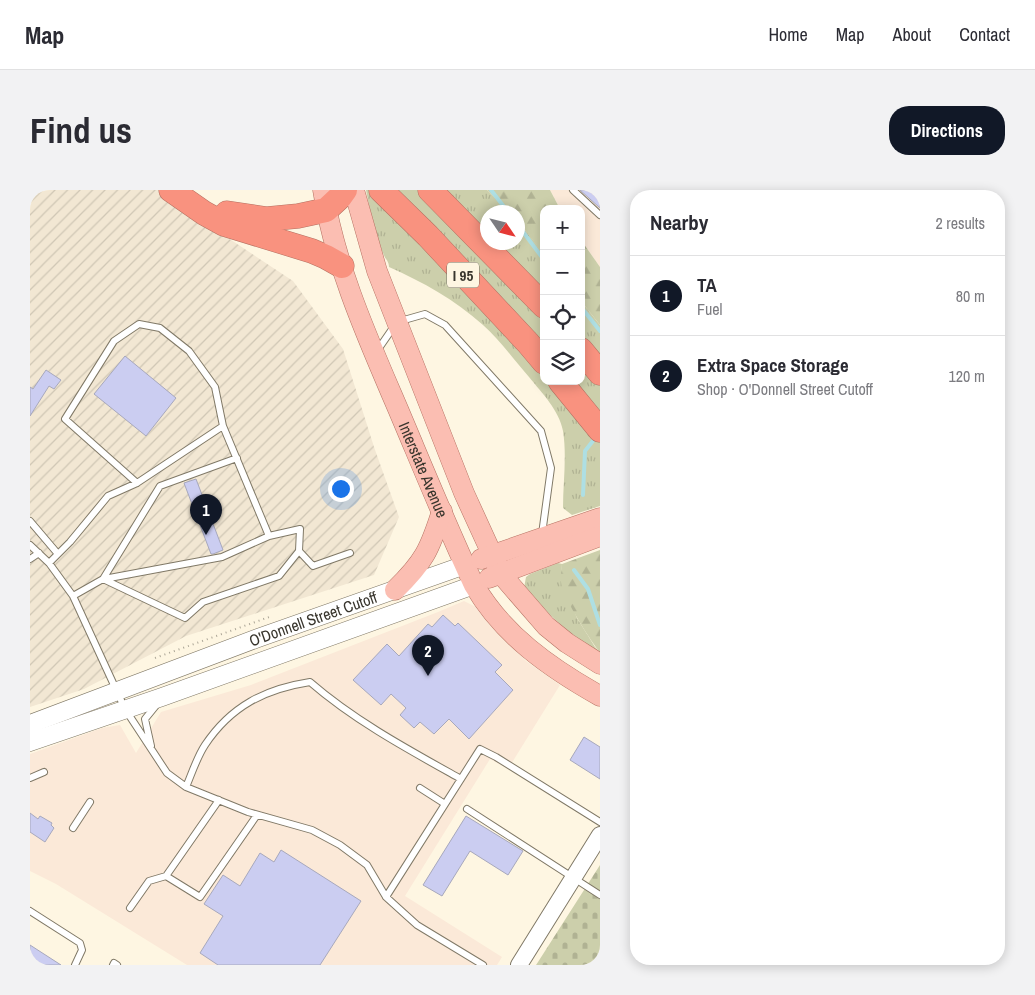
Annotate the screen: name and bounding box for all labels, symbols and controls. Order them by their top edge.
text: Map [25,19,64,51]
text: Home [768,22,808,47]
text: Map [836,22,865,47]
text: About [893,22,931,47]
text: Contact [959,22,1010,47]
button: Directions [889,106,1005,155]
text: Find us [30,107,132,154]
north arrow [480,205,525,250]
map controls [540,205,585,385]
button: + [540,205,585,250]
text: Nearby [650,208,708,237]
text: 2 results [935,212,985,234]
button: − [540,250,585,295]
road number: I 95 [447,262,479,288]
text: TA [697,272,717,298]
text: 1 [662,285,670,307]
text: 80 m [956,285,985,307]
button: locate [540,295,585,340]
text: Fuel [697,298,723,320]
button: layers [540,340,585,385]
text: Extra Space Storage [697,352,849,378]
text: 2 [662,365,670,387]
text: 120 m [949,365,985,387]
text: Shop · O'Donnell Street Cutoff [697,378,873,400]
street label: Interstate Avenue [394,418,454,521]
your location [328,476,354,502]
pin: 1 [190,494,222,535]
street label: O'Donnell Street Cutoff [246,586,381,651]
pin: 2 [412,635,444,676]

